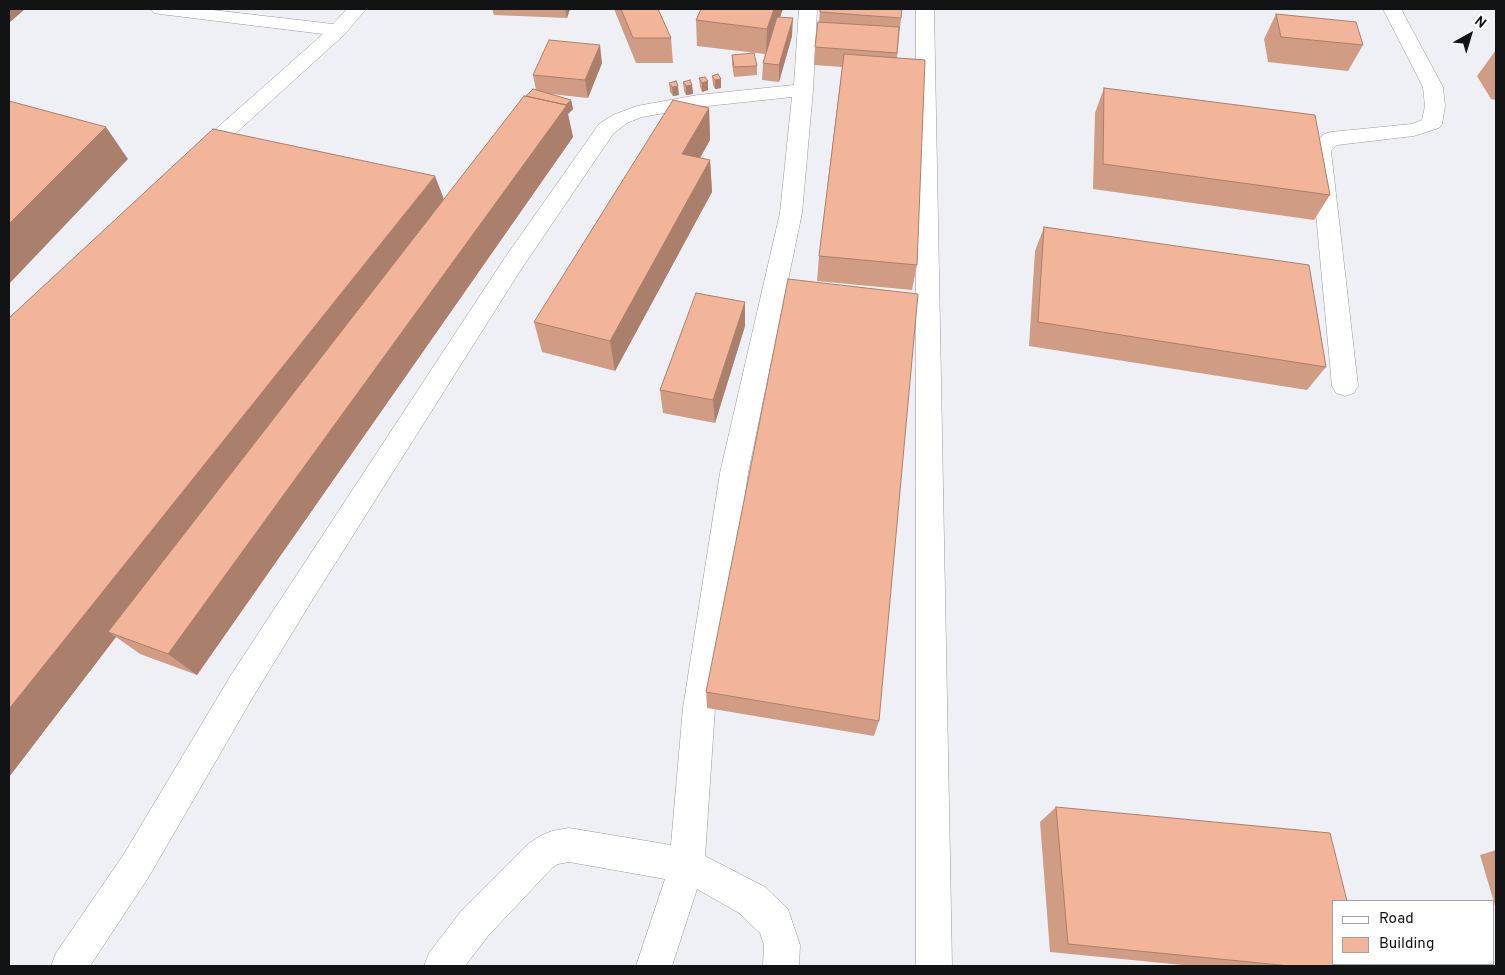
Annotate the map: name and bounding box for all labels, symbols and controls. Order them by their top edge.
north arrow [1445,10,1495,60]
text: N [1470,13,1489,33]
legend [1332,900,1495,965]
text: Road [1379,910,1414,929]
text: Building [1379,935,1434,954]

